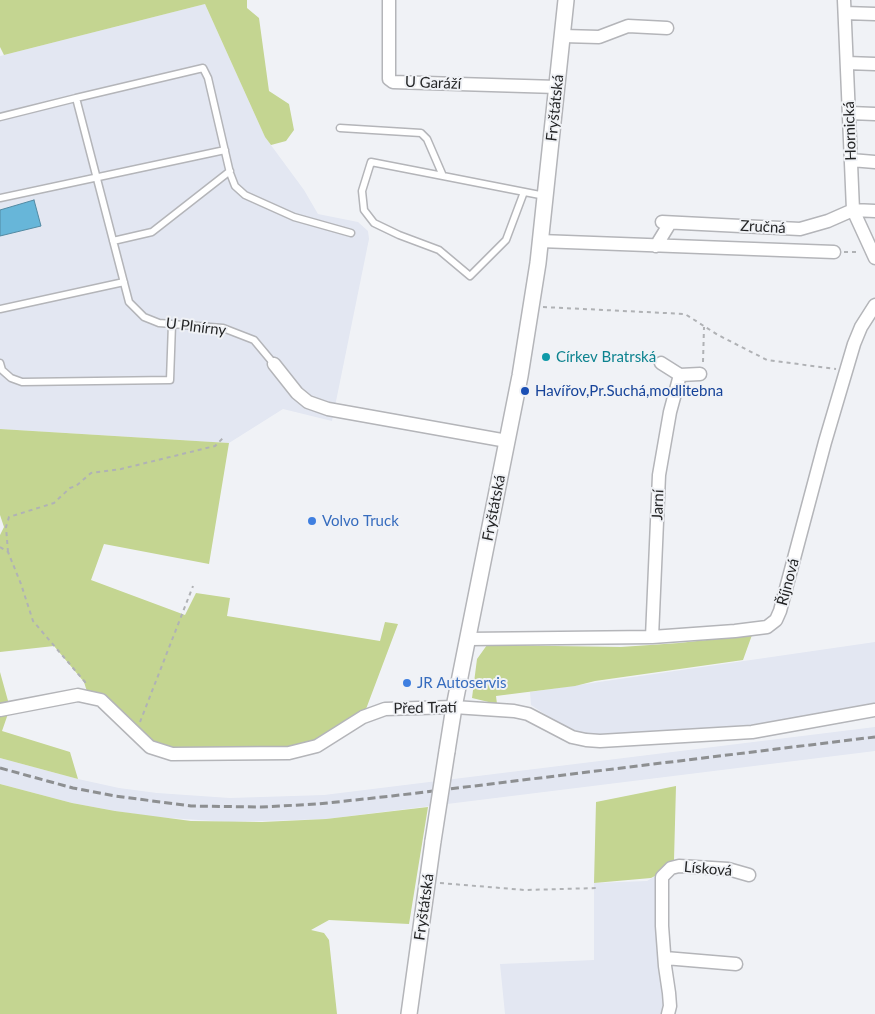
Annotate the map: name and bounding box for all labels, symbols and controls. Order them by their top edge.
street label: U Garáží [404,73,462,93]
street label: Fryštátská [543,74,567,142]
street label: Hornická [840,101,860,161]
street label: Zručná [740,217,786,237]
street label: U Plnírny [165,314,227,340]
place label: Církev Bratrská [556,348,656,366]
marker: Církev Bratrská [540,351,552,363]
place label: Havířov,Pr.Suchá,modlitebna [535,382,723,400]
marker: Havířov,Pr.Suchá,modlitebna [519,385,531,397]
street label: Fryštátská [479,473,509,543]
street label: Jarní [648,489,668,521]
place label: Volvo Truck [322,512,399,530]
marker: Volvo Truck [306,515,318,527]
street label: Říjnová [773,556,803,608]
place label: JR Autoservis [417,674,506,692]
marker: JR Autoservis [401,677,413,689]
street label: Před Tratí [393,698,457,718]
street label: Lísková [683,858,733,880]
street label: Fryštátská [410,873,438,941]

